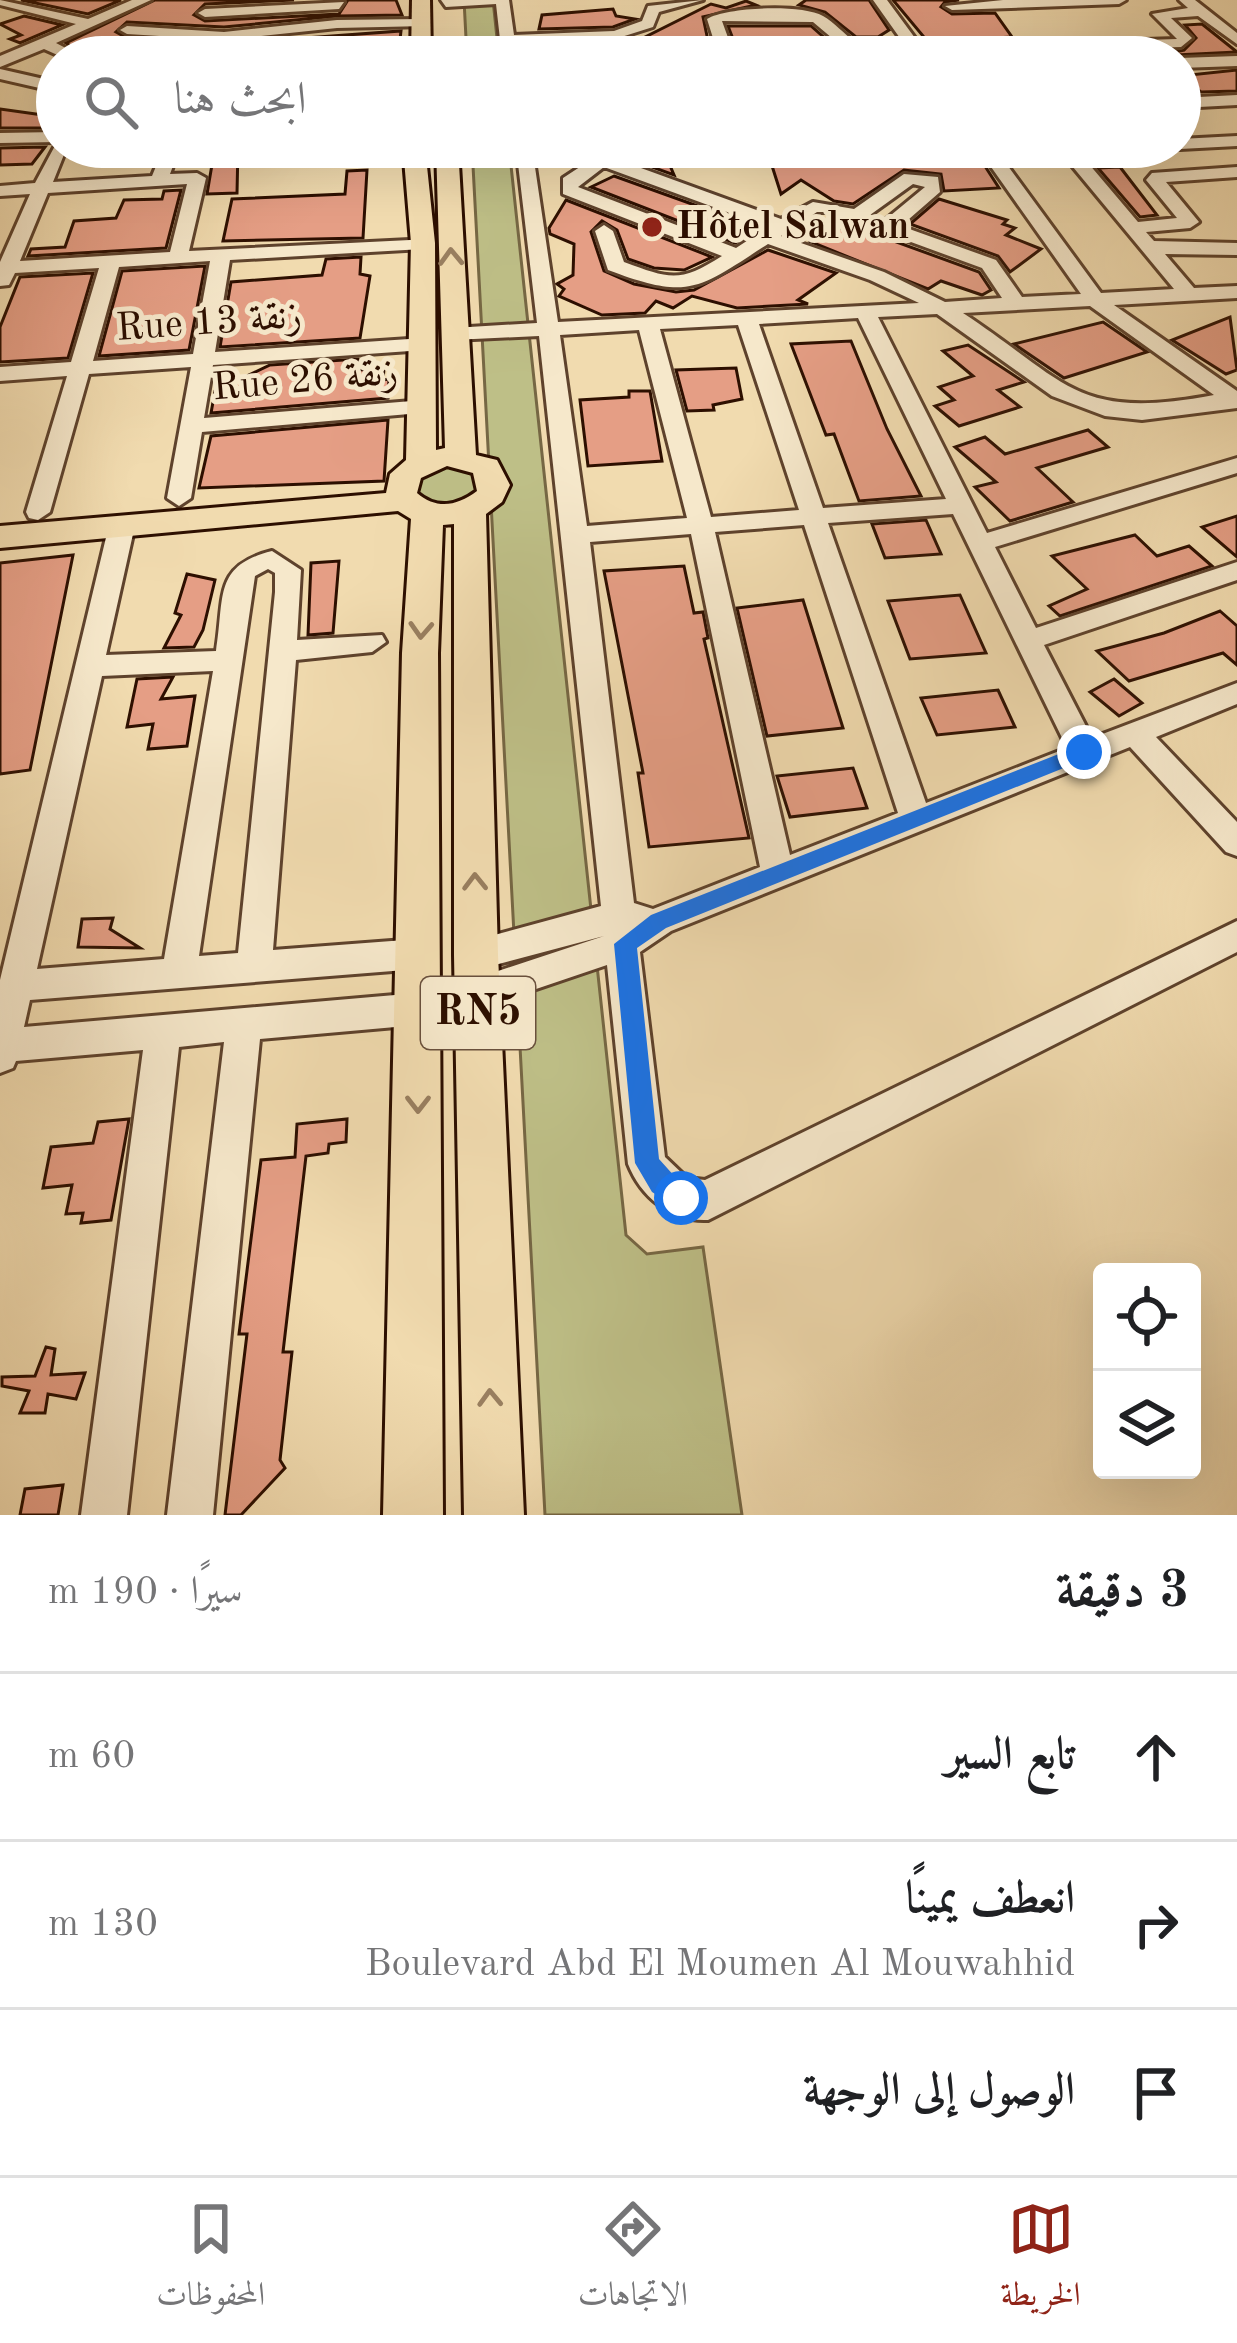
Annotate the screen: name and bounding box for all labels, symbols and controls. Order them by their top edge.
search box [36,36,1201,168]
icon: search [78,69,144,135]
text: ابحث هنا [174,79,307,124]
place label: Hôtel Salwan [676,208,909,247]
marker: Hôtel Salwan [639,214,665,240]
one-way arrow [438,247,464,266]
street label: Rue 13 زنقة [115,297,303,350]
street label: Rue 26 زنقة [211,353,400,410]
one-way arrow [408,621,434,640]
route end [1057,725,1111,779]
one-way arrow [462,872,488,890]
road number: RN5 [421,977,535,1049]
one-way arrow [405,1096,431,1114]
route start [654,1171,708,1225]
map controls [1093,1263,1201,1479]
button: locate [1093,1263,1201,1371]
button: layers [1093,1371,1201,1479]
one-way arrow [477,1388,503,1407]
text: 3 دقيقة [1056,1567,1189,1618]
text: سيرًا · 190 m [48,1573,243,1612]
icon: ahead [1123,1724,1189,1790]
text: تابع السير [945,1734,1075,1779]
text: 60 m [48,1737,135,1776]
text: انعطف يمينًا [906,1878,1075,1923]
icon: right [1123,1892,1189,1958]
text: 130 m [48,1905,158,1944]
text: Boulevard Abd El Moumen Al Mouwahhid [365,1945,1075,1984]
icon: arrive [1123,2060,1189,2126]
text: الوصول إلى الوجهة [803,2070,1075,2115]
tab: المحفوظات [156,2196,265,2326]
tab: الاتجاهات [578,2196,688,2326]
tab: الخريطة [1000,2196,1081,2326]

